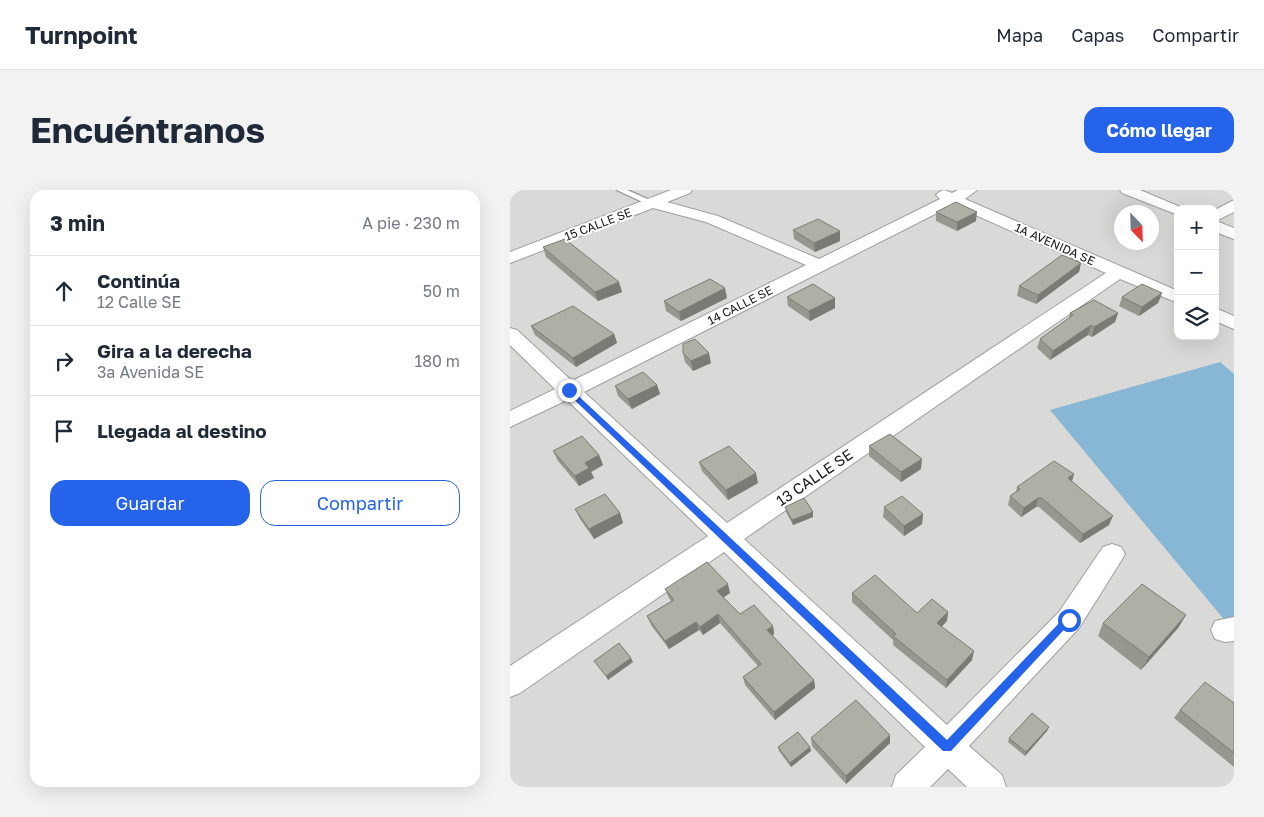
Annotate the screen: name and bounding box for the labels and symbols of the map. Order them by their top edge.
street label: 15 CALLE SE [562,204,634,244]
north arrow [1114,205,1159,250]
street label: 1A AVENIDA SE [1013,220,1097,268]
street label: 14 CALLE SE [705,282,775,328]
route end [558,379,581,402]
street label: 13 CALLE SE [772,445,856,509]
route start [1058,609,1081,632]

